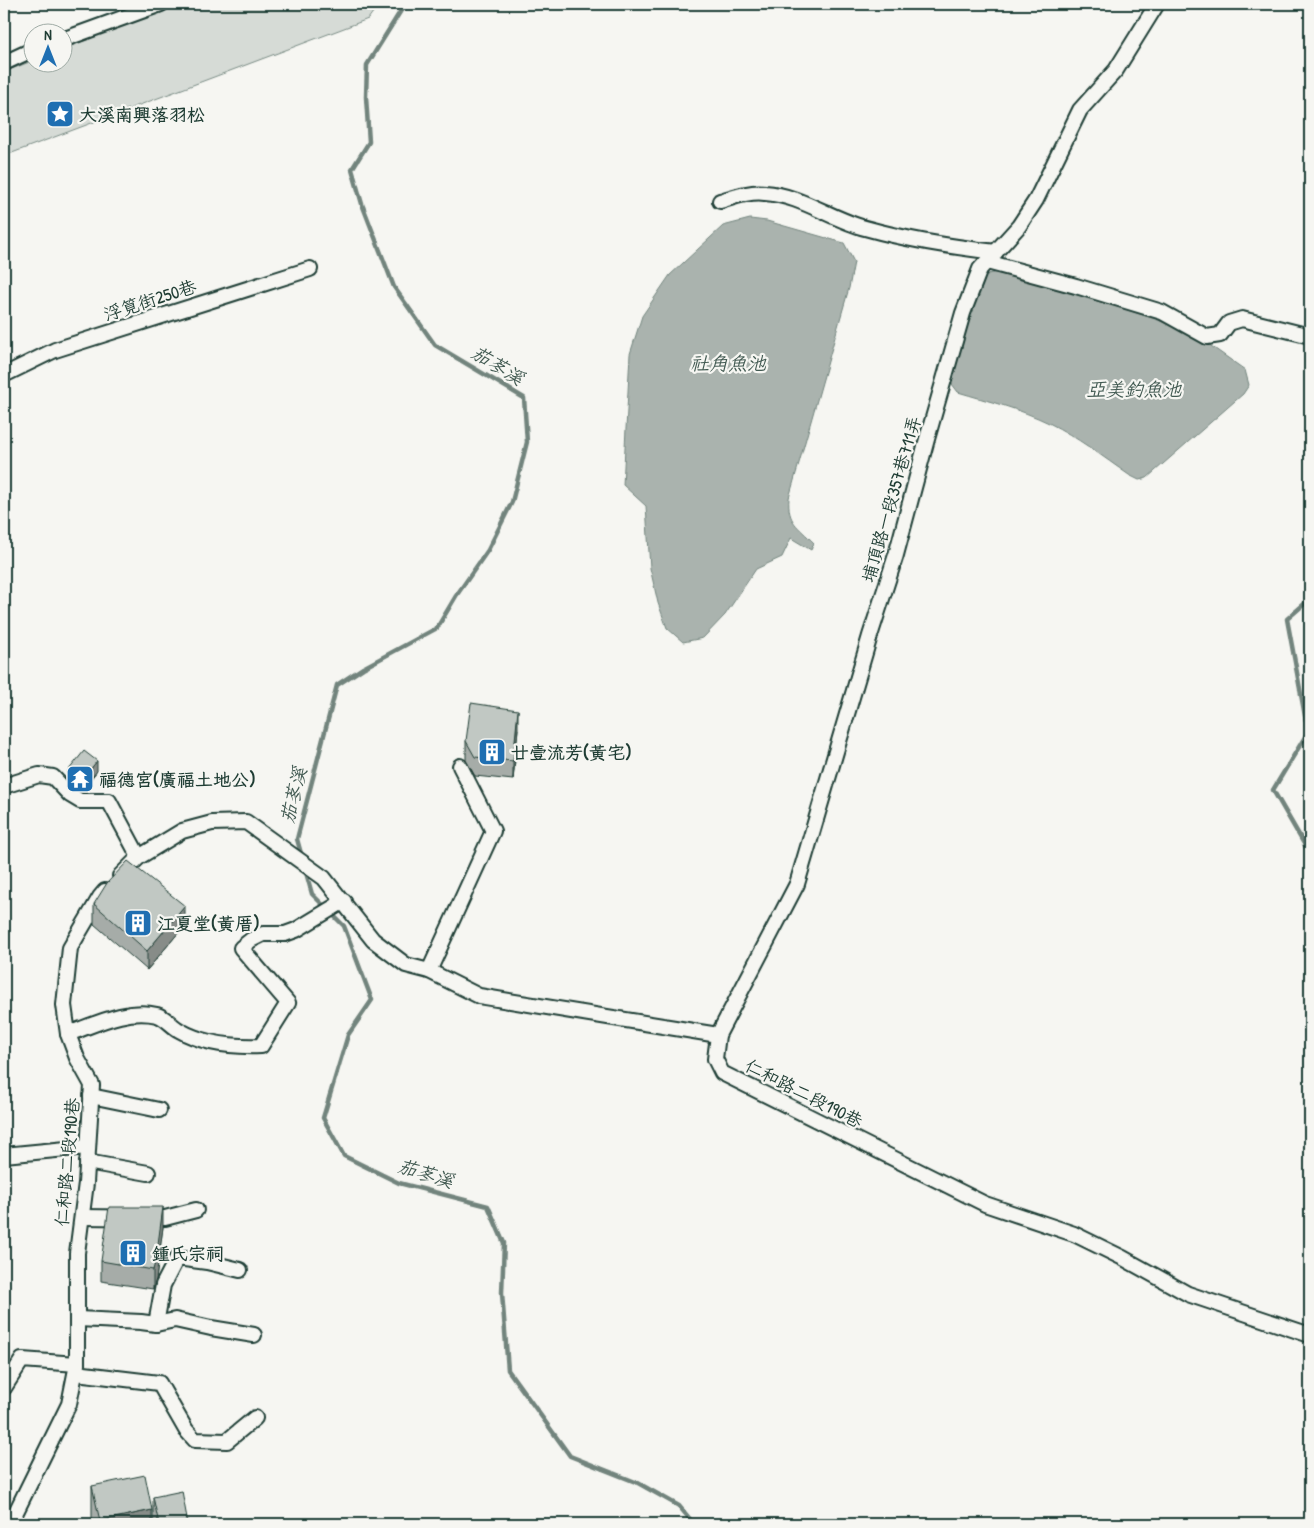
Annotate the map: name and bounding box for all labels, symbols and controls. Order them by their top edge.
north arrow [22,22,72,72]
text: N [44,25,52,44]
place icon: 大溪南興落羽松 [45,99,75,129]
place label: 大溪南興落羽松 [79,102,205,127]
street label: 浮筧街250巷 [100,273,200,327]
water label: 茄苳溪 [467,339,530,391]
water label: 社角魚池 [690,350,767,376]
water label: 亞美釣魚池 [1086,376,1182,402]
street label: 埔頂路一段357巷711弄 [855,413,927,585]
building icon: 廿壹流芳(黃宅) [477,737,507,767]
place label: 廿壹流芳(黃宅) [511,740,632,765]
water label: 茄苳溪 [273,763,313,826]
temple icon: 福德宮(廣福土地公) [65,764,95,794]
place label: 福德宮(廣福土地公) [99,767,256,792]
building icon: 江夏堂(黃厝) [123,908,153,938]
place label: 江夏堂(黃厝) [157,911,260,936]
street label: 仁和路二段190巷 [741,1053,867,1133]
street label: 仁和路二段190巷 [49,1097,85,1227]
water label: 茄苳溪 [395,1152,458,1194]
building icon: 鍾氏宗祠 [118,1238,148,1268]
place label: 鍾氏宗祠 [152,1241,224,1266]

